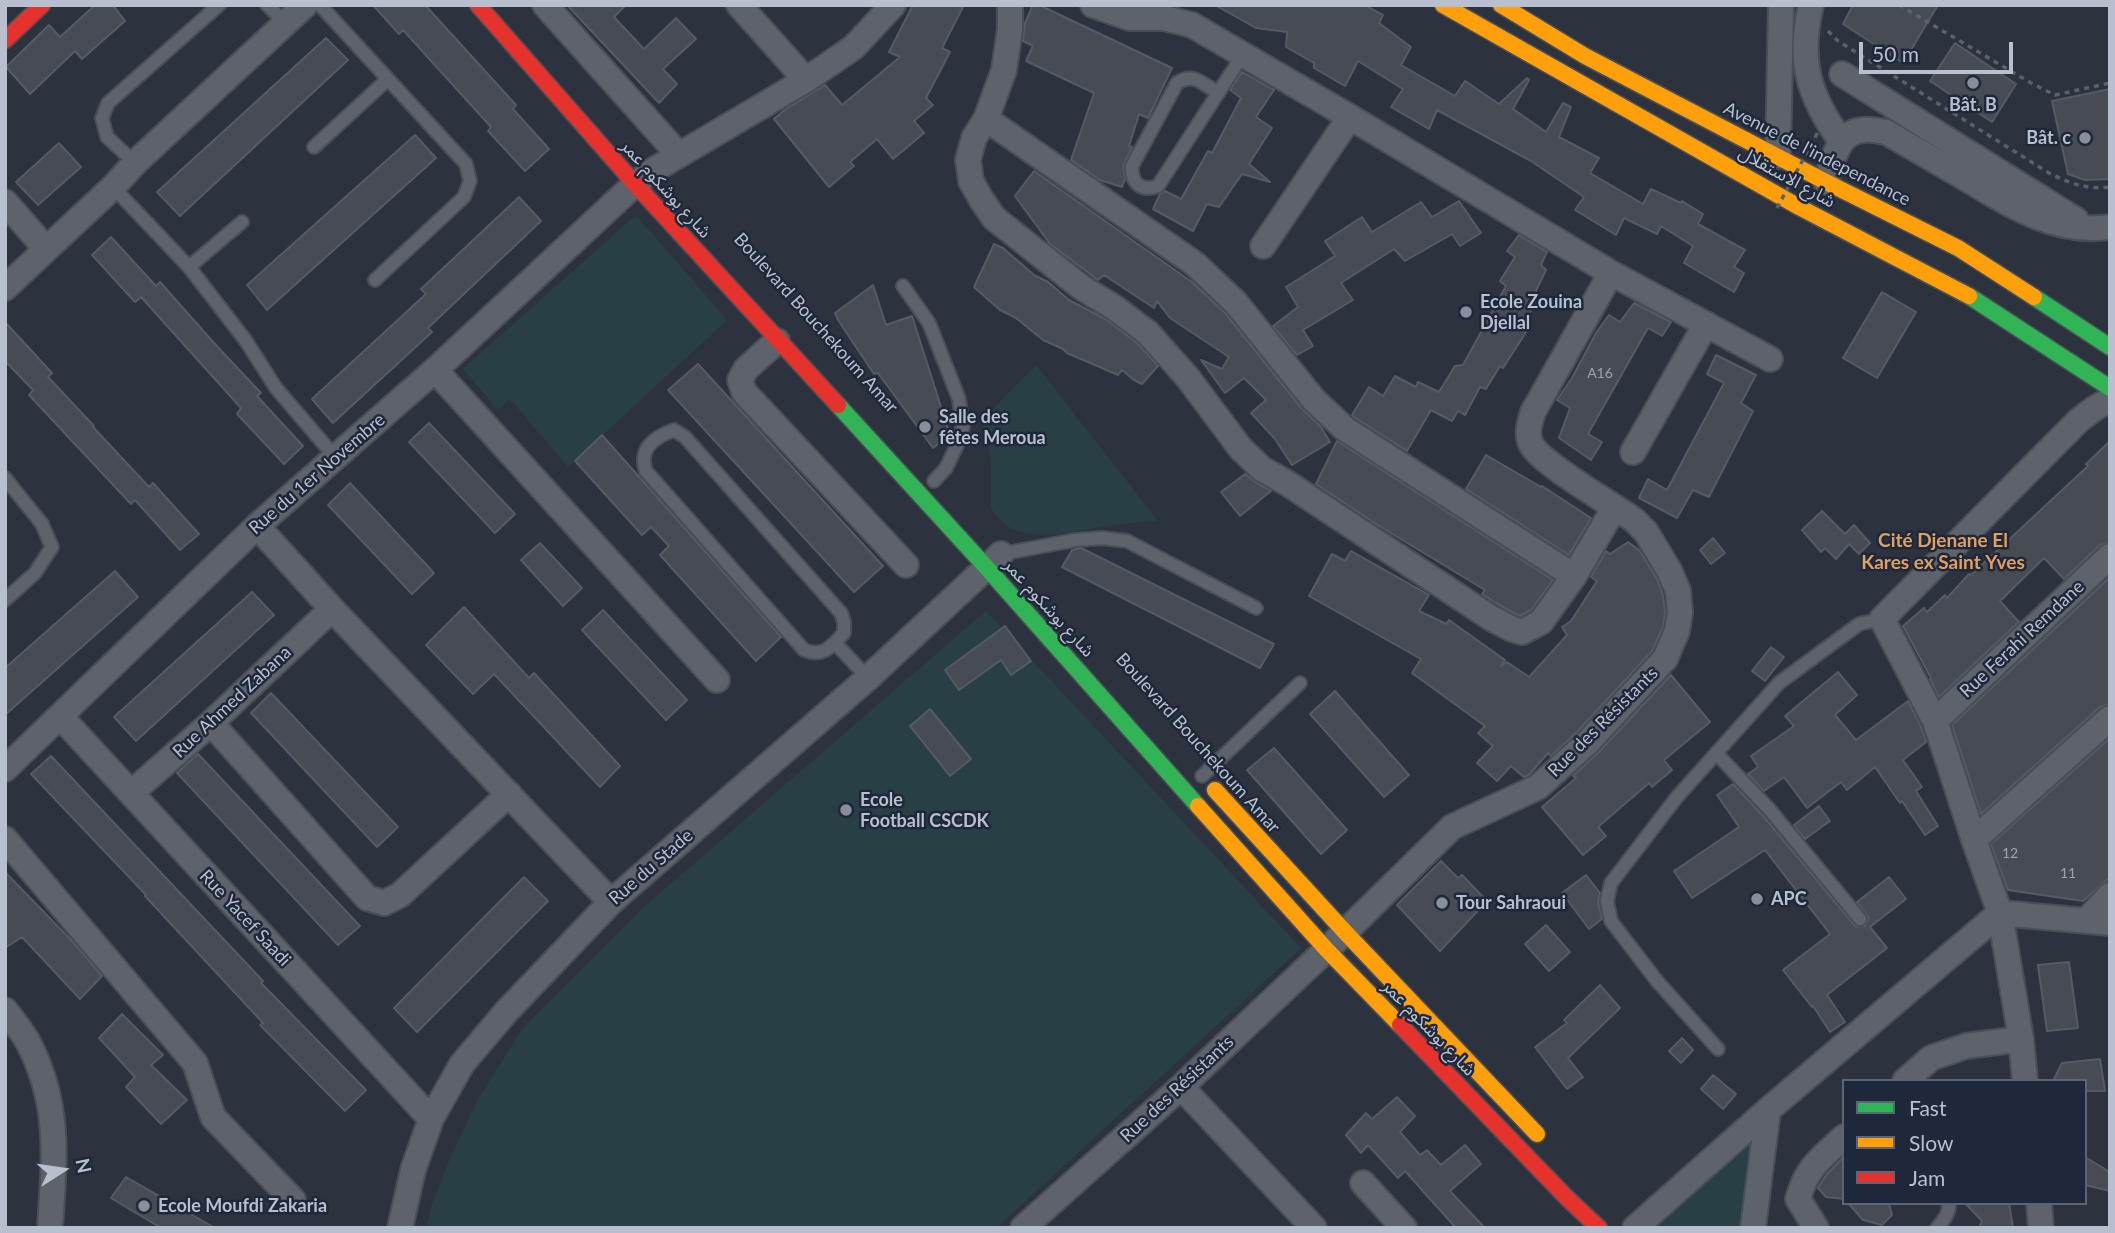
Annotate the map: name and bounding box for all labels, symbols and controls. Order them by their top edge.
scale bar [1863,28,2017,72]
text: 50 m [1872,41,1919,66]
marker: Bât. B [1965,75,1981,91]
place label: Bât. B [1949,94,1997,116]
street label: Avenue de l'independance [1720,97,1914,211]
place label: Bât. c [2026,127,2071,149]
marker: Bât. c [2077,130,2093,146]
street label: شارع بوشكوم عمر [616,135,716,243]
street label: شارع الاستقلال [1735,142,1839,212]
street label: Boulevard Bouchekoum Amar [729,229,903,417]
place label: Ecole Zouina Djellal [1480,291,1582,334]
marker: Ecole Zouina Djellal [1458,304,1474,320]
house number: A16 [1587,365,1613,381]
place label: Salle des fêtes Meroua [939,406,1046,448]
street label: Rue du 1er Novembre [244,409,390,539]
marker: Salle des fêtes Meroua [917,419,933,435]
district label: Cité Djenane El Kares ex Saint Yves [1861,530,2025,574]
street label: شارع بوشكوم عمر [999,554,1099,662]
street label: Rue Ferahi Remdane [1955,576,2089,702]
street label: Rue Ahmed Zabana [168,642,296,762]
street label: Boulevard Bouchekoum Amar [1111,649,1285,837]
street label: Rue des Résistants [1543,662,1663,782]
place label: Ecole Football CSCDK [860,789,989,832]
marker: Ecole Football CSCDK [838,802,854,818]
street label: Rue du Stade [605,825,697,909]
house number: 12 [2002,845,2018,861]
street label: Rue Yacef Saadi [195,865,295,971]
house number: 11 [2060,865,2076,881]
place label: APC [1771,888,1807,910]
marker: APC [1749,891,1765,907]
place label: Tour Sahraoui [1456,892,1566,914]
marker: Tour Sahraoui [1434,895,1450,911]
street label: شارع بوشكوم عمر [1378,976,1480,1080]
street label: Rue des Résistants [1116,1031,1238,1147]
legend [1842,1079,2087,1205]
text: Fast [1909,1095,1946,1120]
text: Slow [1909,1130,1953,1155]
north arrow [28,1135,98,1205]
text: N [71,1156,97,1175]
text: Jam [1909,1165,1945,1190]
place label: Ecole Moufdi Zakaria [158,1195,327,1217]
marker: Ecole Moufdi Zakaria [136,1198,152,1214]

